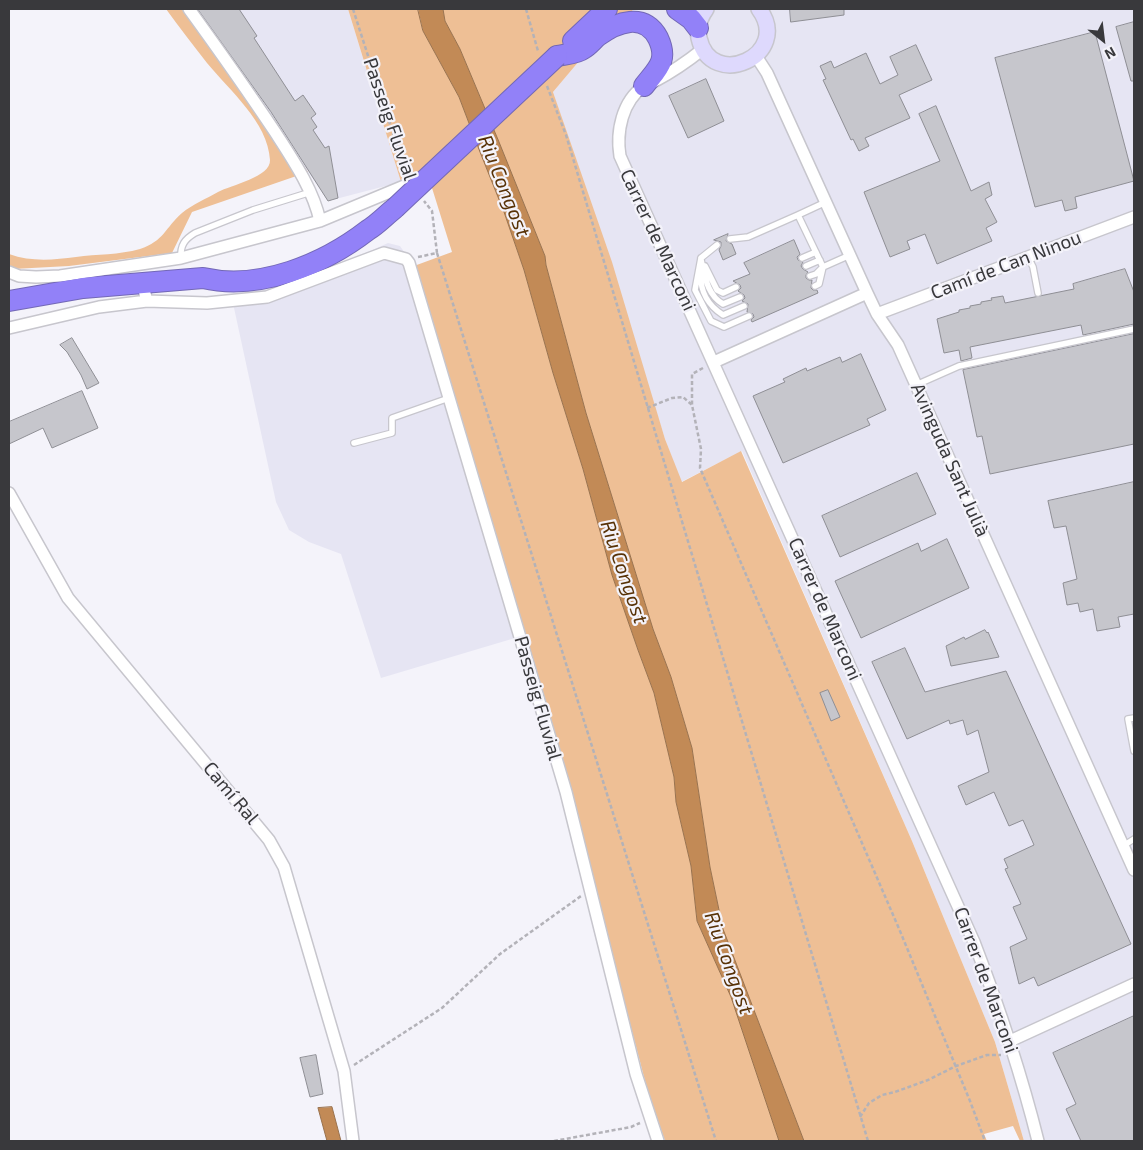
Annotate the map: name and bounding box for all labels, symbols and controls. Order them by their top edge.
north arrow [1078,15,1128,65]
text: N [1102,44,1119,63]
street label: Passeig Fluvial [358,55,422,183]
water label: Riu Congost [473,132,535,240]
street label: Carrer de Marconi [615,165,701,315]
street label: Camí de Can Ninou [927,226,1085,304]
street label: Avinguda Sant Julià [906,380,994,540]
water label: Riu Congost [595,517,653,627]
street label: Carrer de Marconi [783,534,867,684]
street label: Passeig Fluvial [509,633,567,763]
street label: Camí Ral [198,757,264,829]
street label: Carrer de Marconi [949,904,1023,1056]
water label: Riu Congost [699,908,759,1018]

